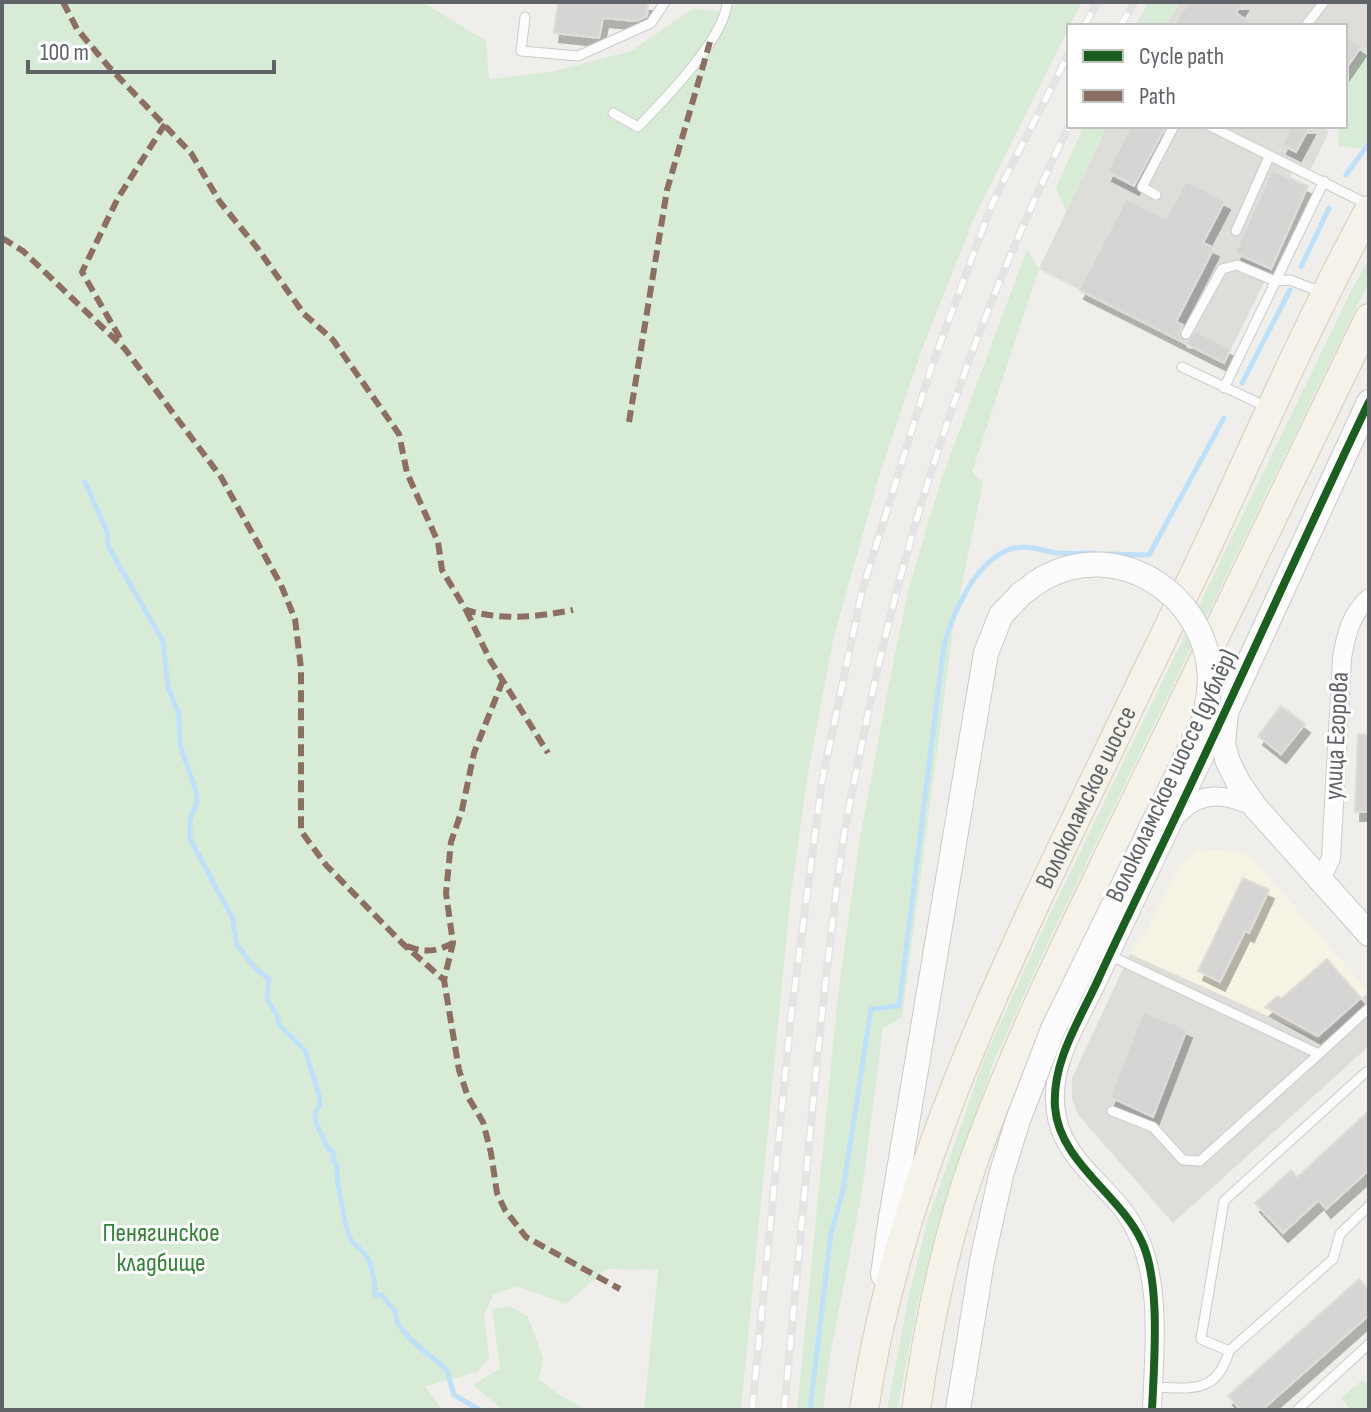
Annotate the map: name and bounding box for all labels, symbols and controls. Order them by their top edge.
scale bar [28,24,274,74]
legend [1067,24,1347,128]
text: 100 m [40,38,89,67]
text: Cycle path [1139,42,1224,71]
text: Path [1139,82,1176,111]
street label: Волоколамское шоссе (дублёр) [1100,644,1244,908]
street label: улица Егорова [1318,671,1356,801]
street label: Волоколамское шоссе [1029,701,1143,894]
park label: Пенягинское кладбище [102,1218,220,1279]

